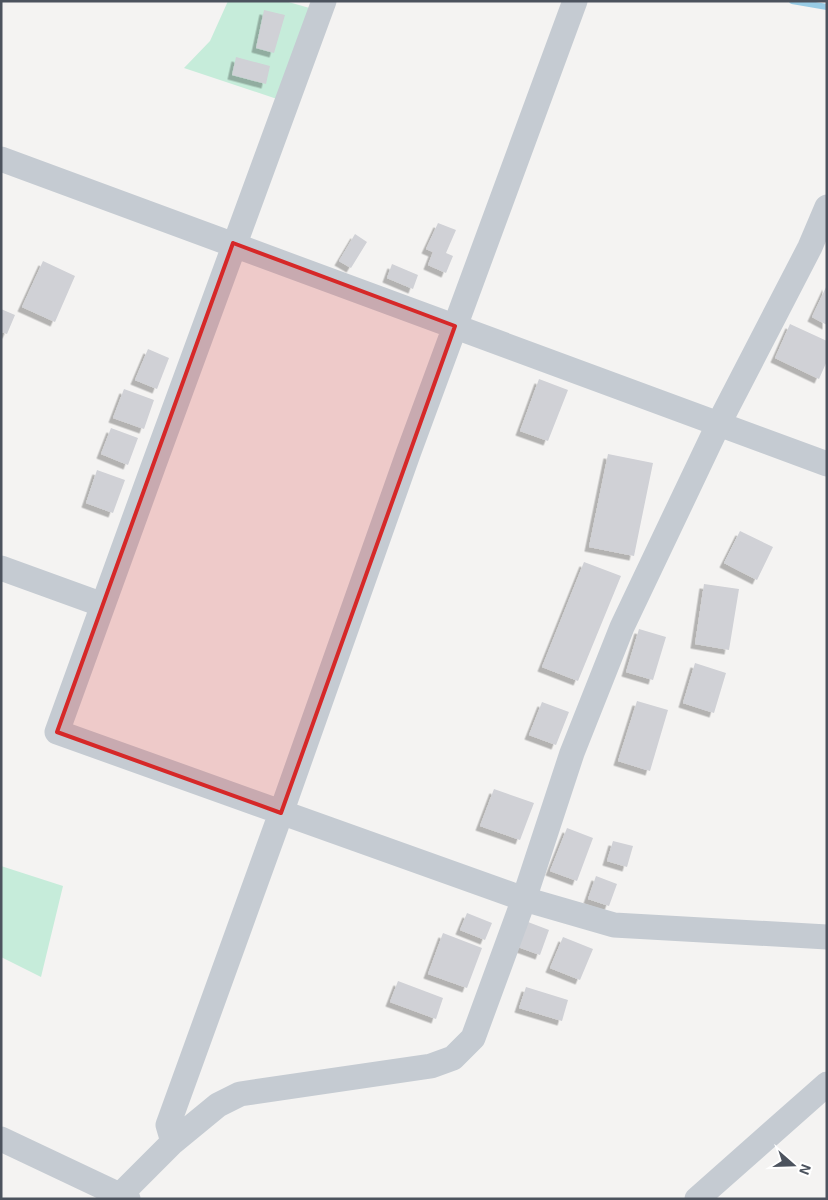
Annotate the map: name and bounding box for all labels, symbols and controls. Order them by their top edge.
north arrow [768,1140,818,1190]
text: N [796,1162,815,1177]

